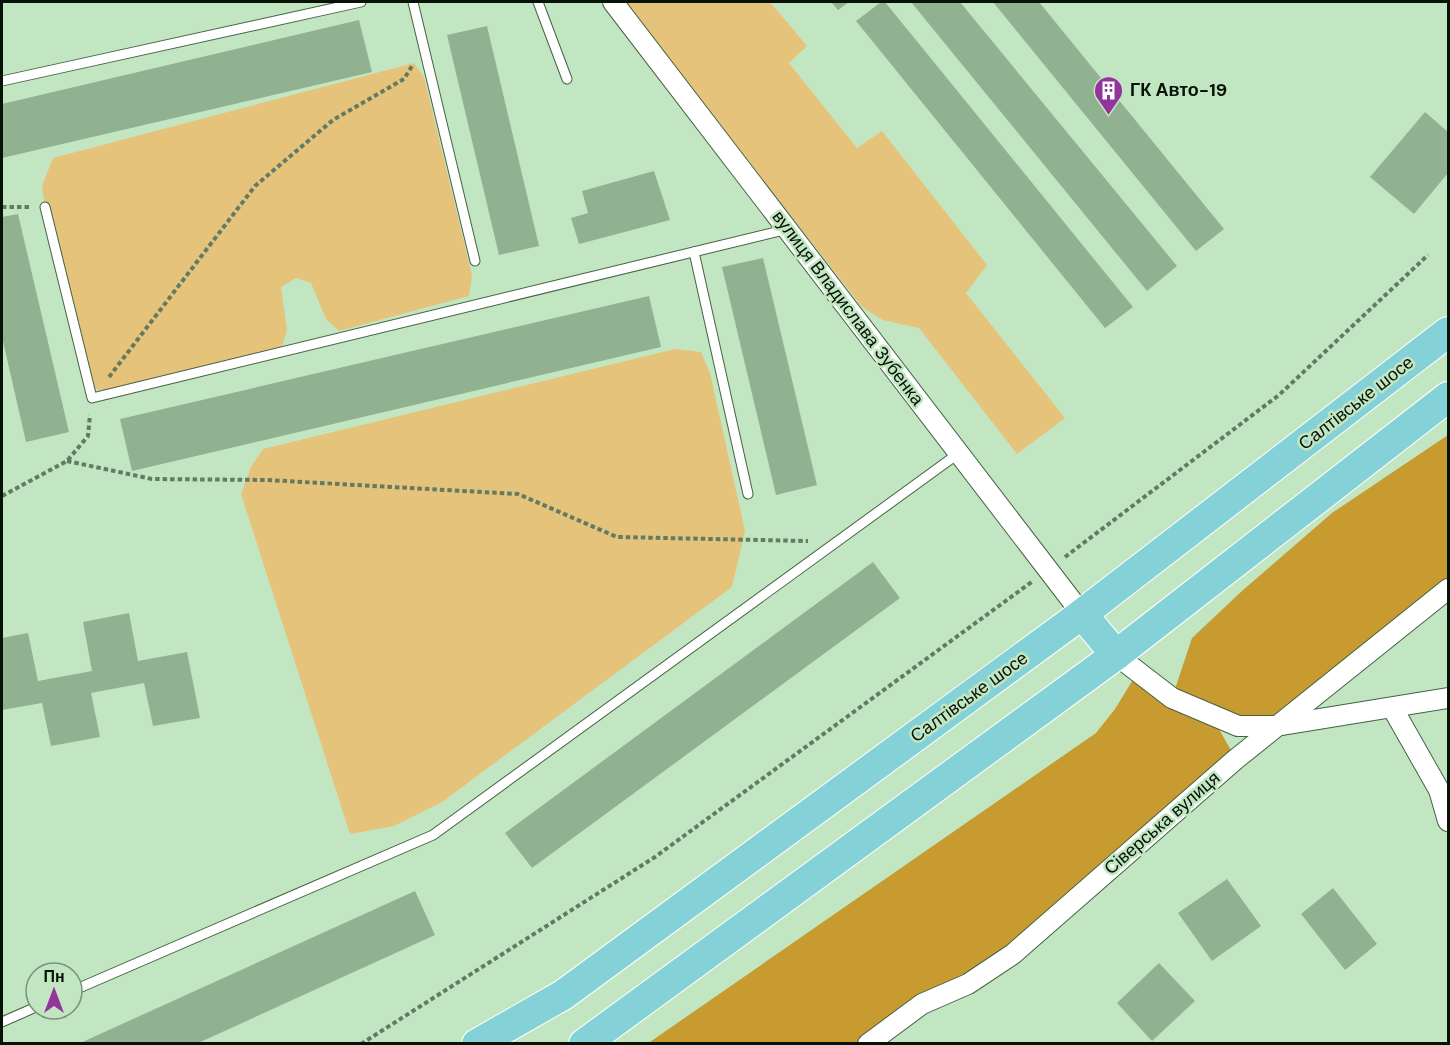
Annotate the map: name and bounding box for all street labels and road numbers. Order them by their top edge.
street label: вулиця Владислава Зубенка [767,206,930,411]
street label: Салтівське шосе [1293,350,1419,456]
street label: Салтівське шосе [905,646,1033,748]
street label: Сіверська вулиця [1099,766,1225,880]

